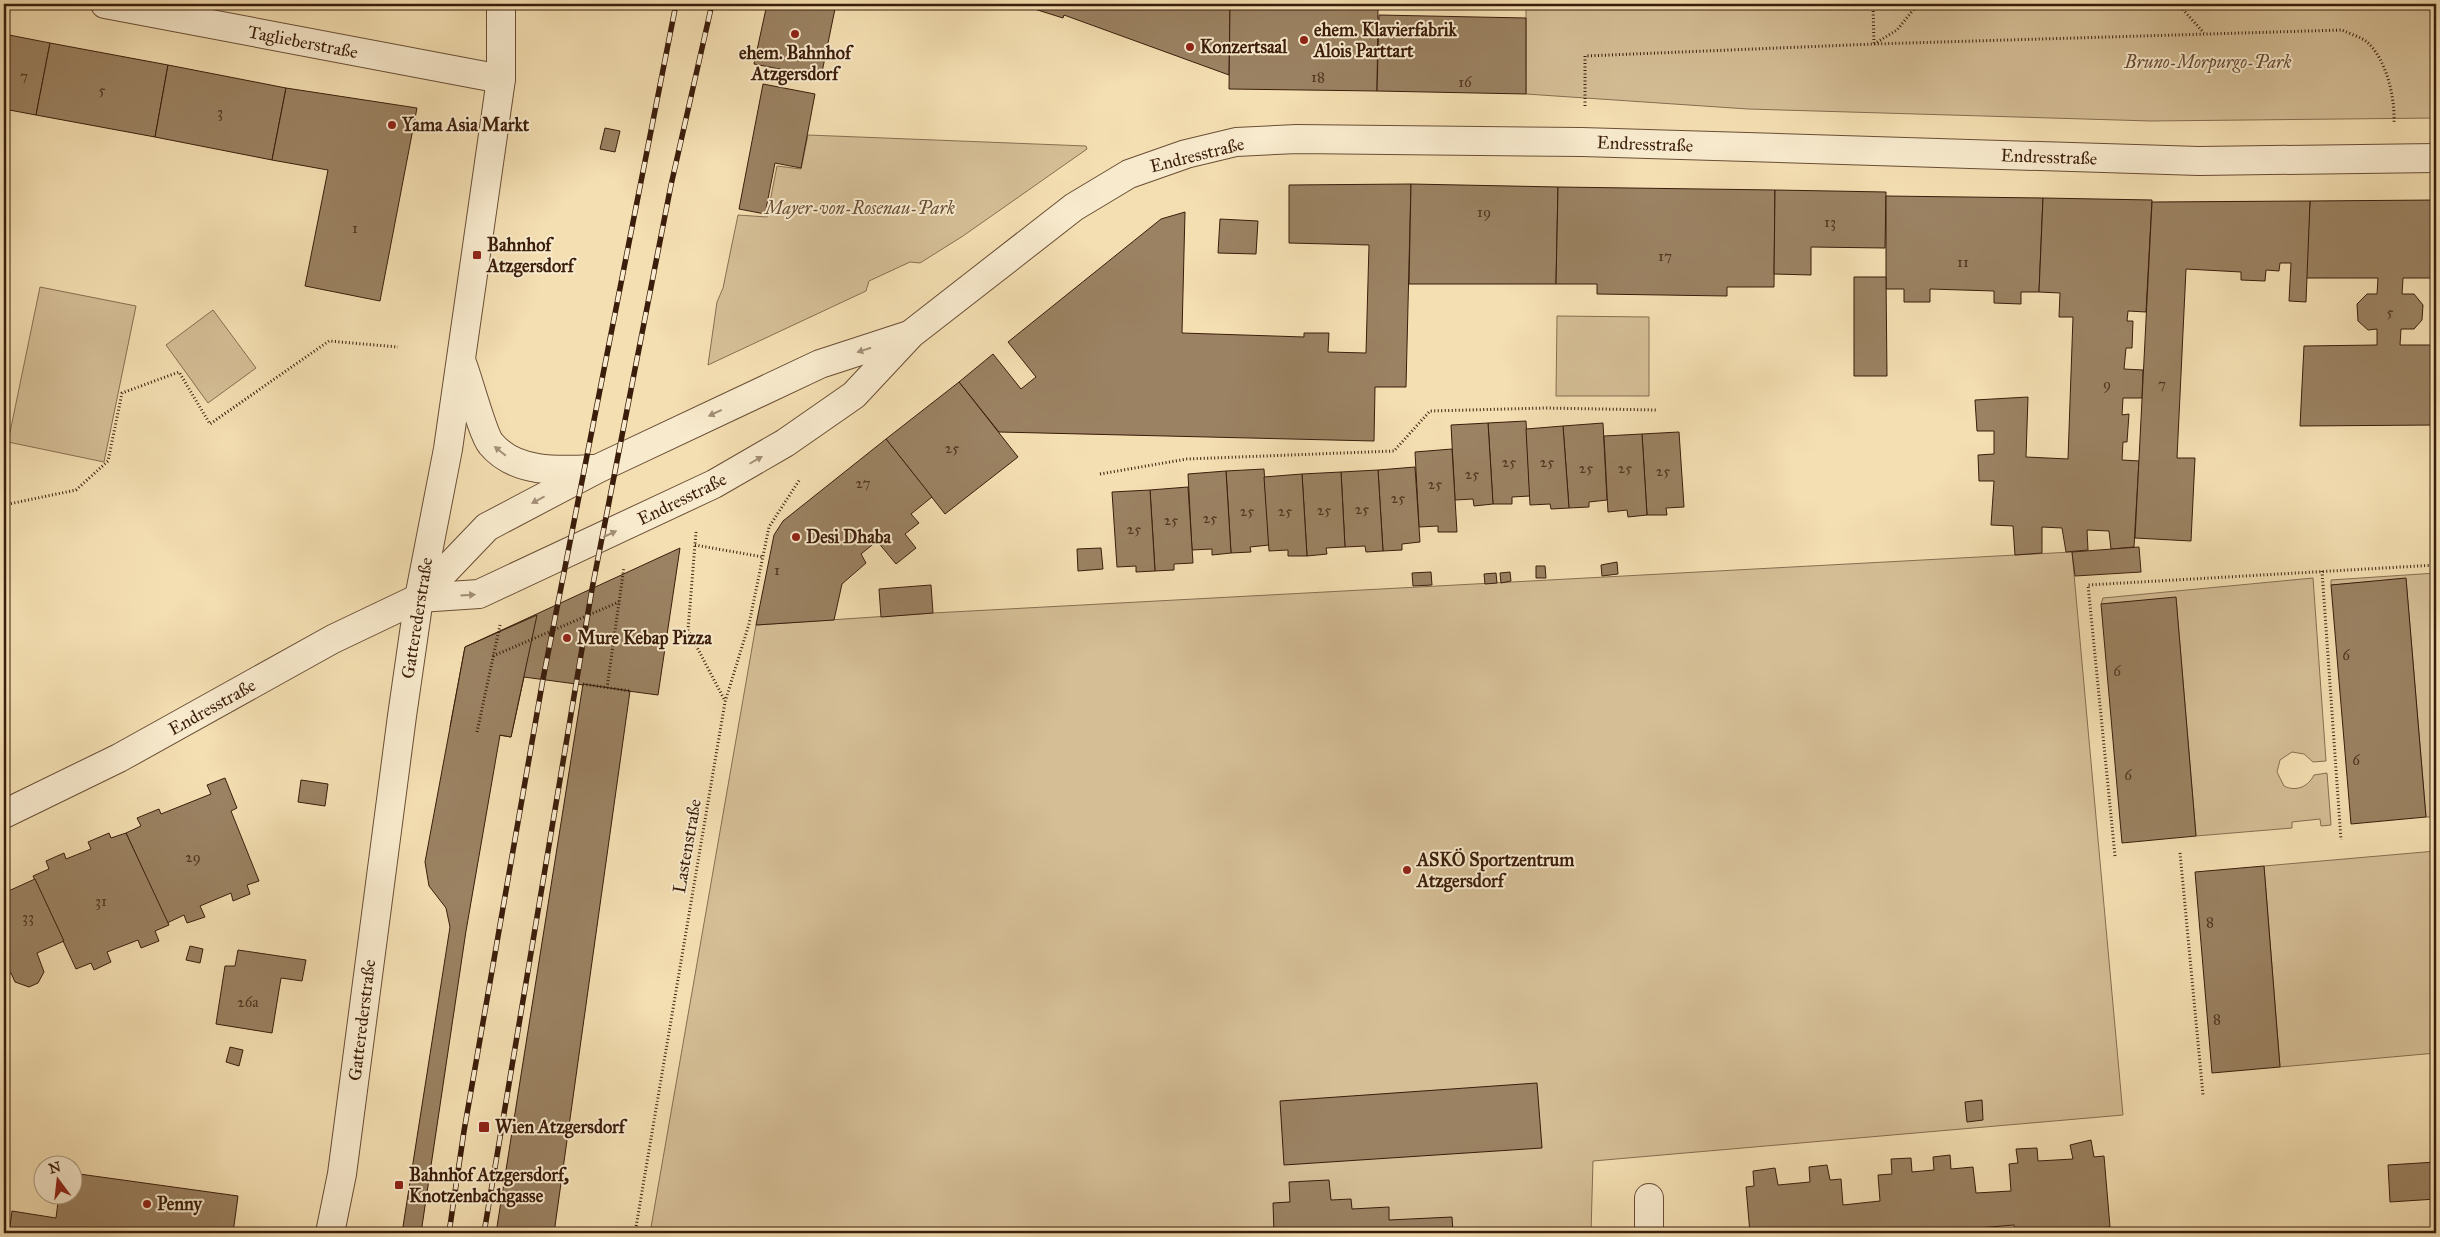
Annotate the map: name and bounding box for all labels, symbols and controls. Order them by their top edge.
place label: ehem. Klavierfabrik Alois Parttart [1313,19,1458,62]
street label: Taglieberstraße [246,21,360,64]
marker: ehem. Bahnhof Atzgersdorf [789,28,801,40]
marker: ehem. Klavierfabrik Alois Parttart [1298,34,1310,46]
place label: Konzertsaal [1200,36,1288,58]
marker: Konzertsaal [1184,41,1196,53]
place label: ehem. Bahnhof Atzgersdorf [739,42,854,86]
park label: Bruno-Morpurgo-Park [2123,51,2292,74]
house number: 7 [20,67,28,85]
house number: 18 [1311,68,1325,86]
house number: 16 [1458,73,1473,91]
house number: 5 [99,81,106,99]
house number: 3 [217,103,223,121]
place label: Yama Asia Markt [401,114,530,136]
marker: Yama Asia Markt [386,119,398,131]
street label: Endresstraße [1596,131,1694,157]
street label: Endresstraße [1148,133,1246,177]
street label: Endresstraße [2000,144,2098,170]
park label: Mayer-von-Rosenau-Park [763,197,955,219]
house number: 19 [1477,203,1491,221]
house number: 13 [1824,213,1836,231]
house number: 1 [352,219,358,237]
place label: Bahnhof Atzgersdorf [486,234,577,278]
house number: 17 [1658,247,1672,265]
marker: Bahnhof Atzgersdorf [471,249,483,261]
house number: 11 [1957,253,1969,271]
house number: 5 [2387,303,2394,321]
one-way arrow [857,346,872,354]
house number: 9 [2103,375,2111,393]
house number: 7 [2158,375,2166,393]
one-way arrow [708,409,722,417]
house number: 25 [945,439,959,457]
one-way arrow [494,445,507,456]
house number: 25 [1502,453,1516,471]
house number: 25 [1540,453,1554,471]
one-way arrow [749,456,763,464]
house number: 25 [1579,459,1593,477]
house number: 25 [1618,459,1632,477]
house number: 25 [1656,462,1670,480]
house number: 25 [1465,465,1479,483]
street label: Endresstraße [634,468,730,530]
house number: 27 [856,474,871,492]
house number: 25 [1428,475,1442,493]
house number: 25 [1391,489,1405,507]
one-way arrow [531,496,546,504]
house number: 25 [1355,500,1369,518]
house number: 25 [1317,501,1331,519]
house number: 25 [1240,502,1254,520]
house number: 25 [1278,502,1292,520]
house number: 25 [1203,509,1217,527]
house number: 25 [1164,511,1178,529]
house number: 25 [1127,520,1141,538]
place label: Desi Dhaba [806,526,892,548]
one-way arrow [603,529,617,537]
marker: Desi Dhaba [790,531,802,543]
street label: Gatterederstraße [397,556,437,680]
house number: 1 [774,561,780,579]
one-way arrow [460,591,476,599]
place label: Mure Kebap Pizza [577,627,712,650]
marker: Mure Kebap Pizza [561,632,573,644]
house number: 6 [2342,646,2351,664]
house number: 6 [2113,662,2122,680]
street label: Endresstraße [164,674,260,740]
house number: 6 [2352,751,2361,769]
house number: 6 [2124,766,2133,784]
street label: Lastenstraße [668,797,706,895]
house number: 29 [185,848,201,866]
place label: ASKÖ Sportzentrum Atzgersdorf [1416,848,1575,893]
marker: ASKÖ Sportzentrum Atzgersdorf [1401,864,1413,876]
house number: 31 [95,892,107,910]
house number: 33 [22,908,34,926]
house number: 8 [2206,913,2214,931]
street label: Gatterederstraße [344,958,380,1082]
house number: 26a [237,993,259,1011]
house number: 8 [2213,1010,2221,1028]
place label: Wien Atzgersdorf [495,1116,628,1139]
marker: Wien Atzgersdorf [477,1120,491,1134]
north arrow [32,1154,82,1204]
text: N [47,1158,63,1178]
place label: Bahnhof Atzgersdorf, Knotzenbachgasse [409,1164,569,1208]
marker: Bahnhof Atzgersdorf, Knotzenbachgasse [393,1179,405,1191]
place label: Penny [157,1193,204,1216]
marker: Penny [141,1198,153,1210]

